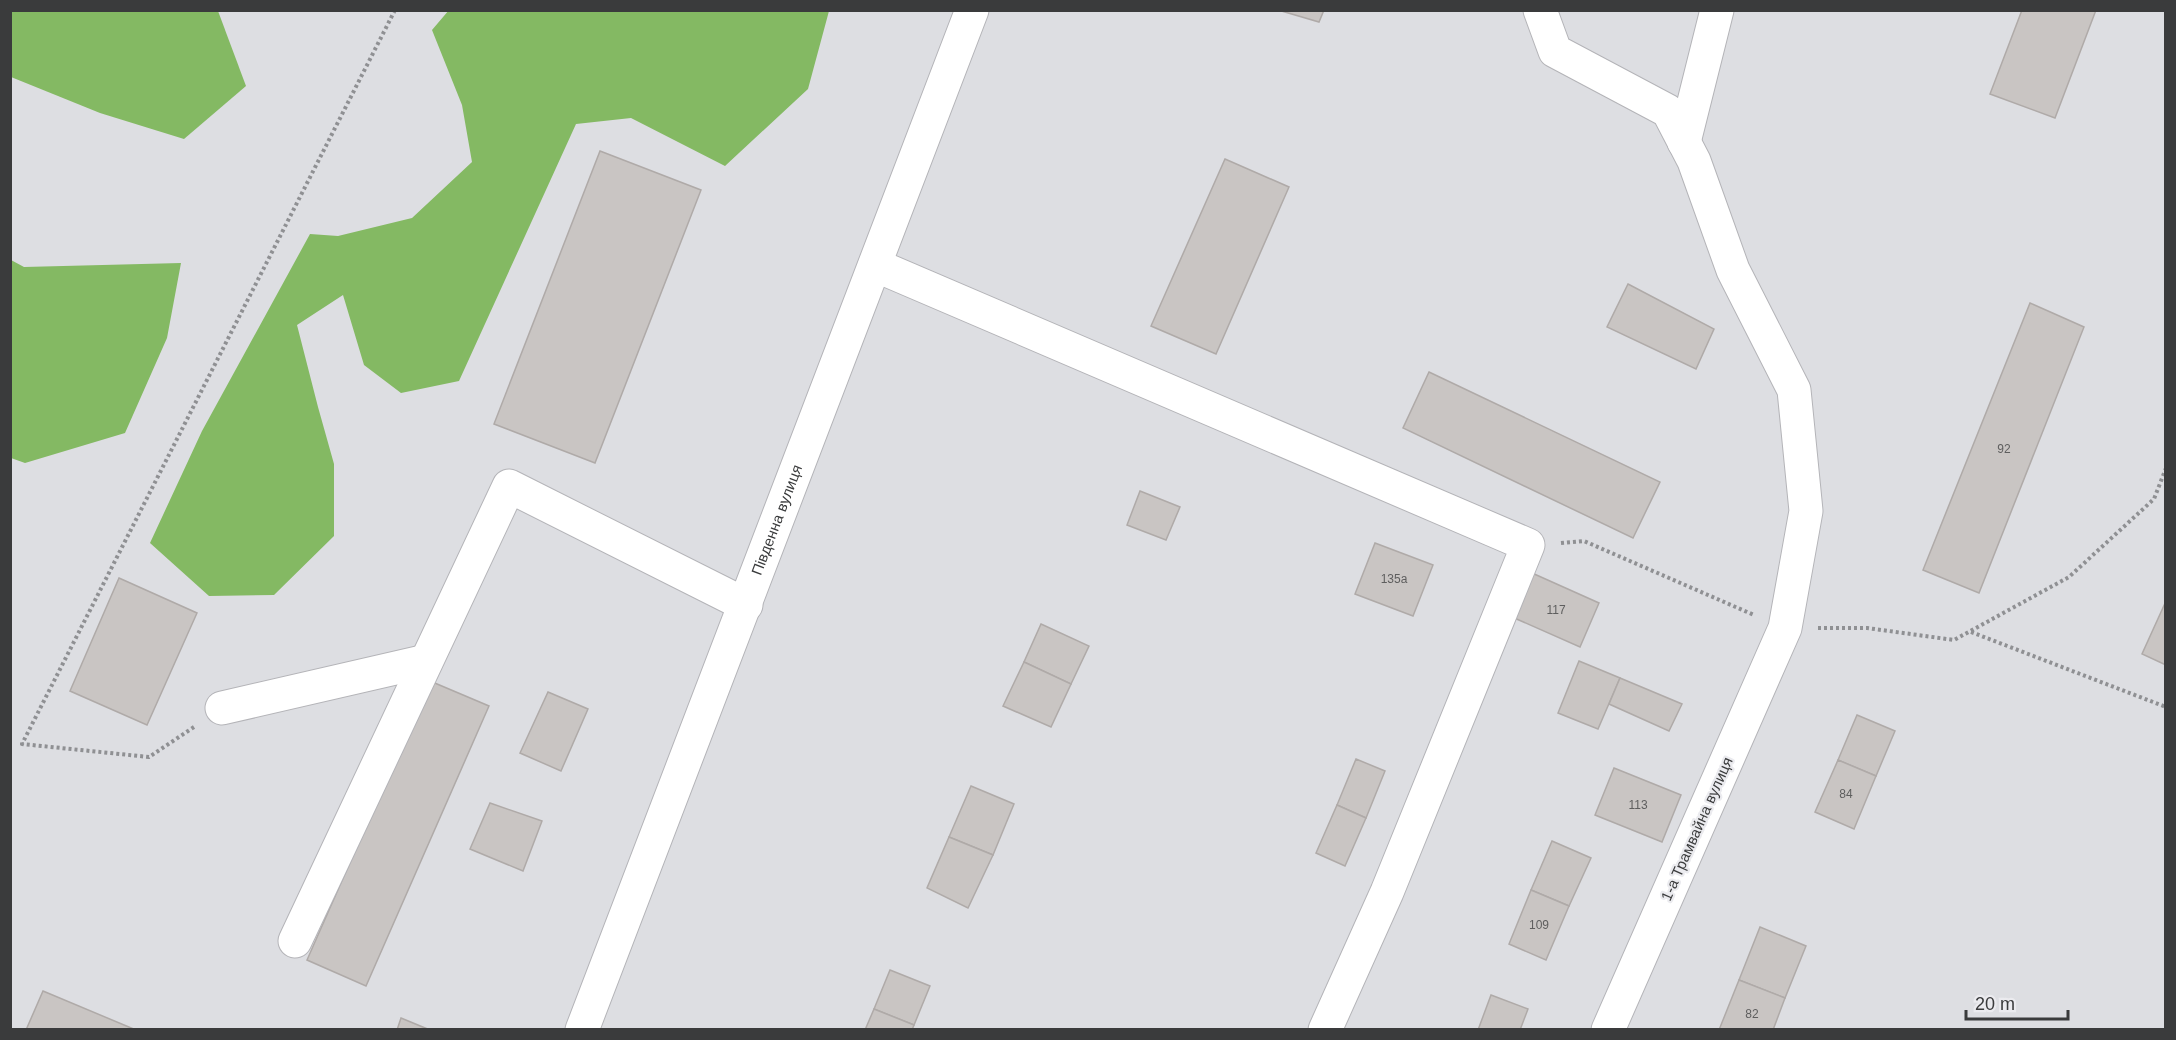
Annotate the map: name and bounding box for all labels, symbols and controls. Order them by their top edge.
house number: 92 [1997,442,2011,456]
street label: Південна вулиця [748,462,805,577]
house number: 135а [1381,572,1408,586]
house number: 117 [1546,603,1566,617]
street label: 1-а Трамвайна вулиця [1657,754,1736,903]
house number: 84 [1839,787,1853,801]
house number: 113 [1628,798,1648,812]
house number: 109 [1529,918,1549,932]
scale bar [1966,983,2068,1021]
text: 20 m [1975,994,2015,1014]
house number: 82 [1745,1007,1759,1021]

